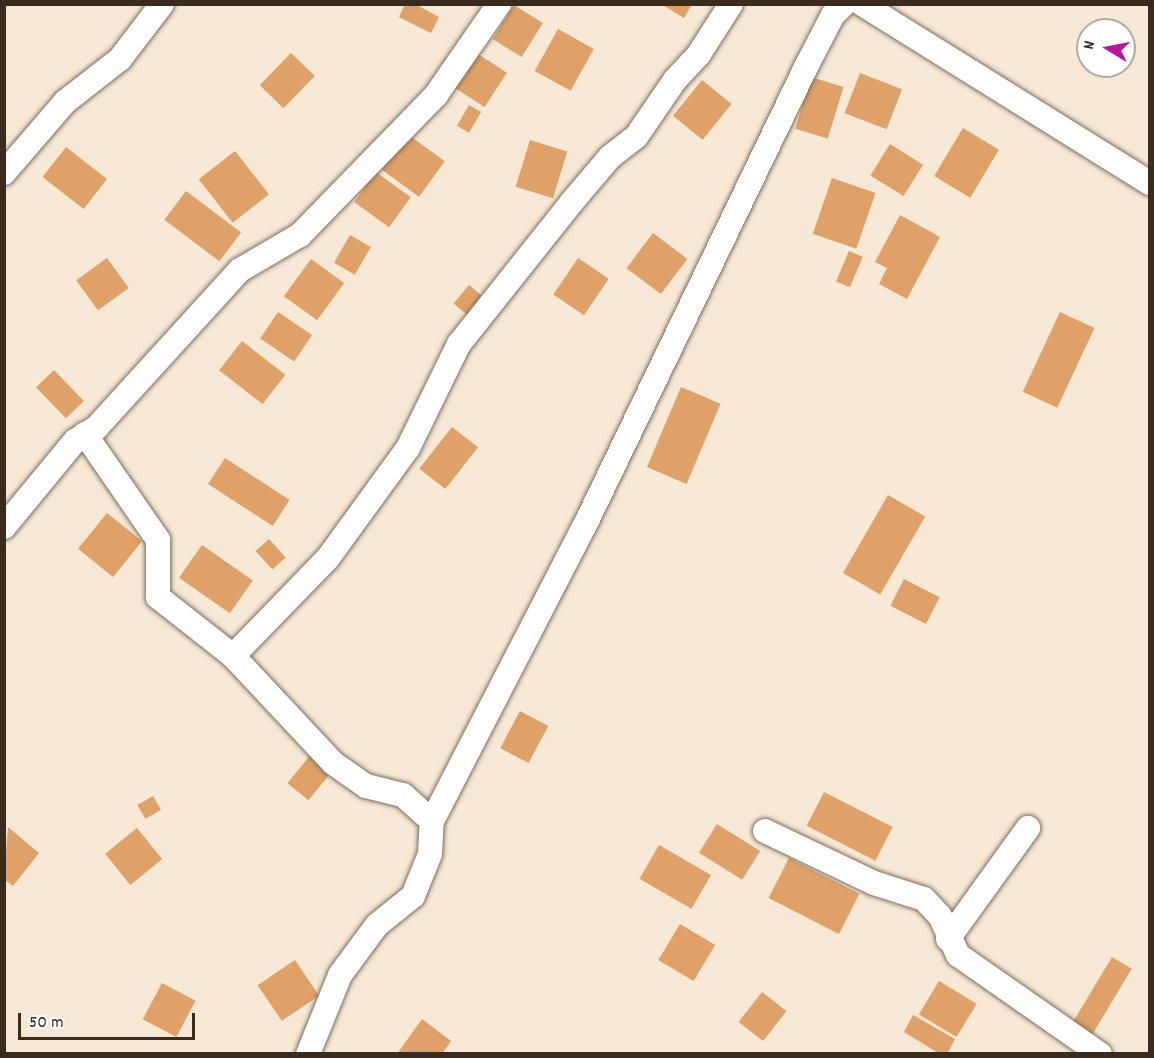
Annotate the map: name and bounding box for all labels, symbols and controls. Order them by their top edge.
north arrow [1076,18,1136,78]
text: N [1078,39,1102,51]
scale bar [21,1001,198,1039]
text: 50 m [29,1011,64,1036]

